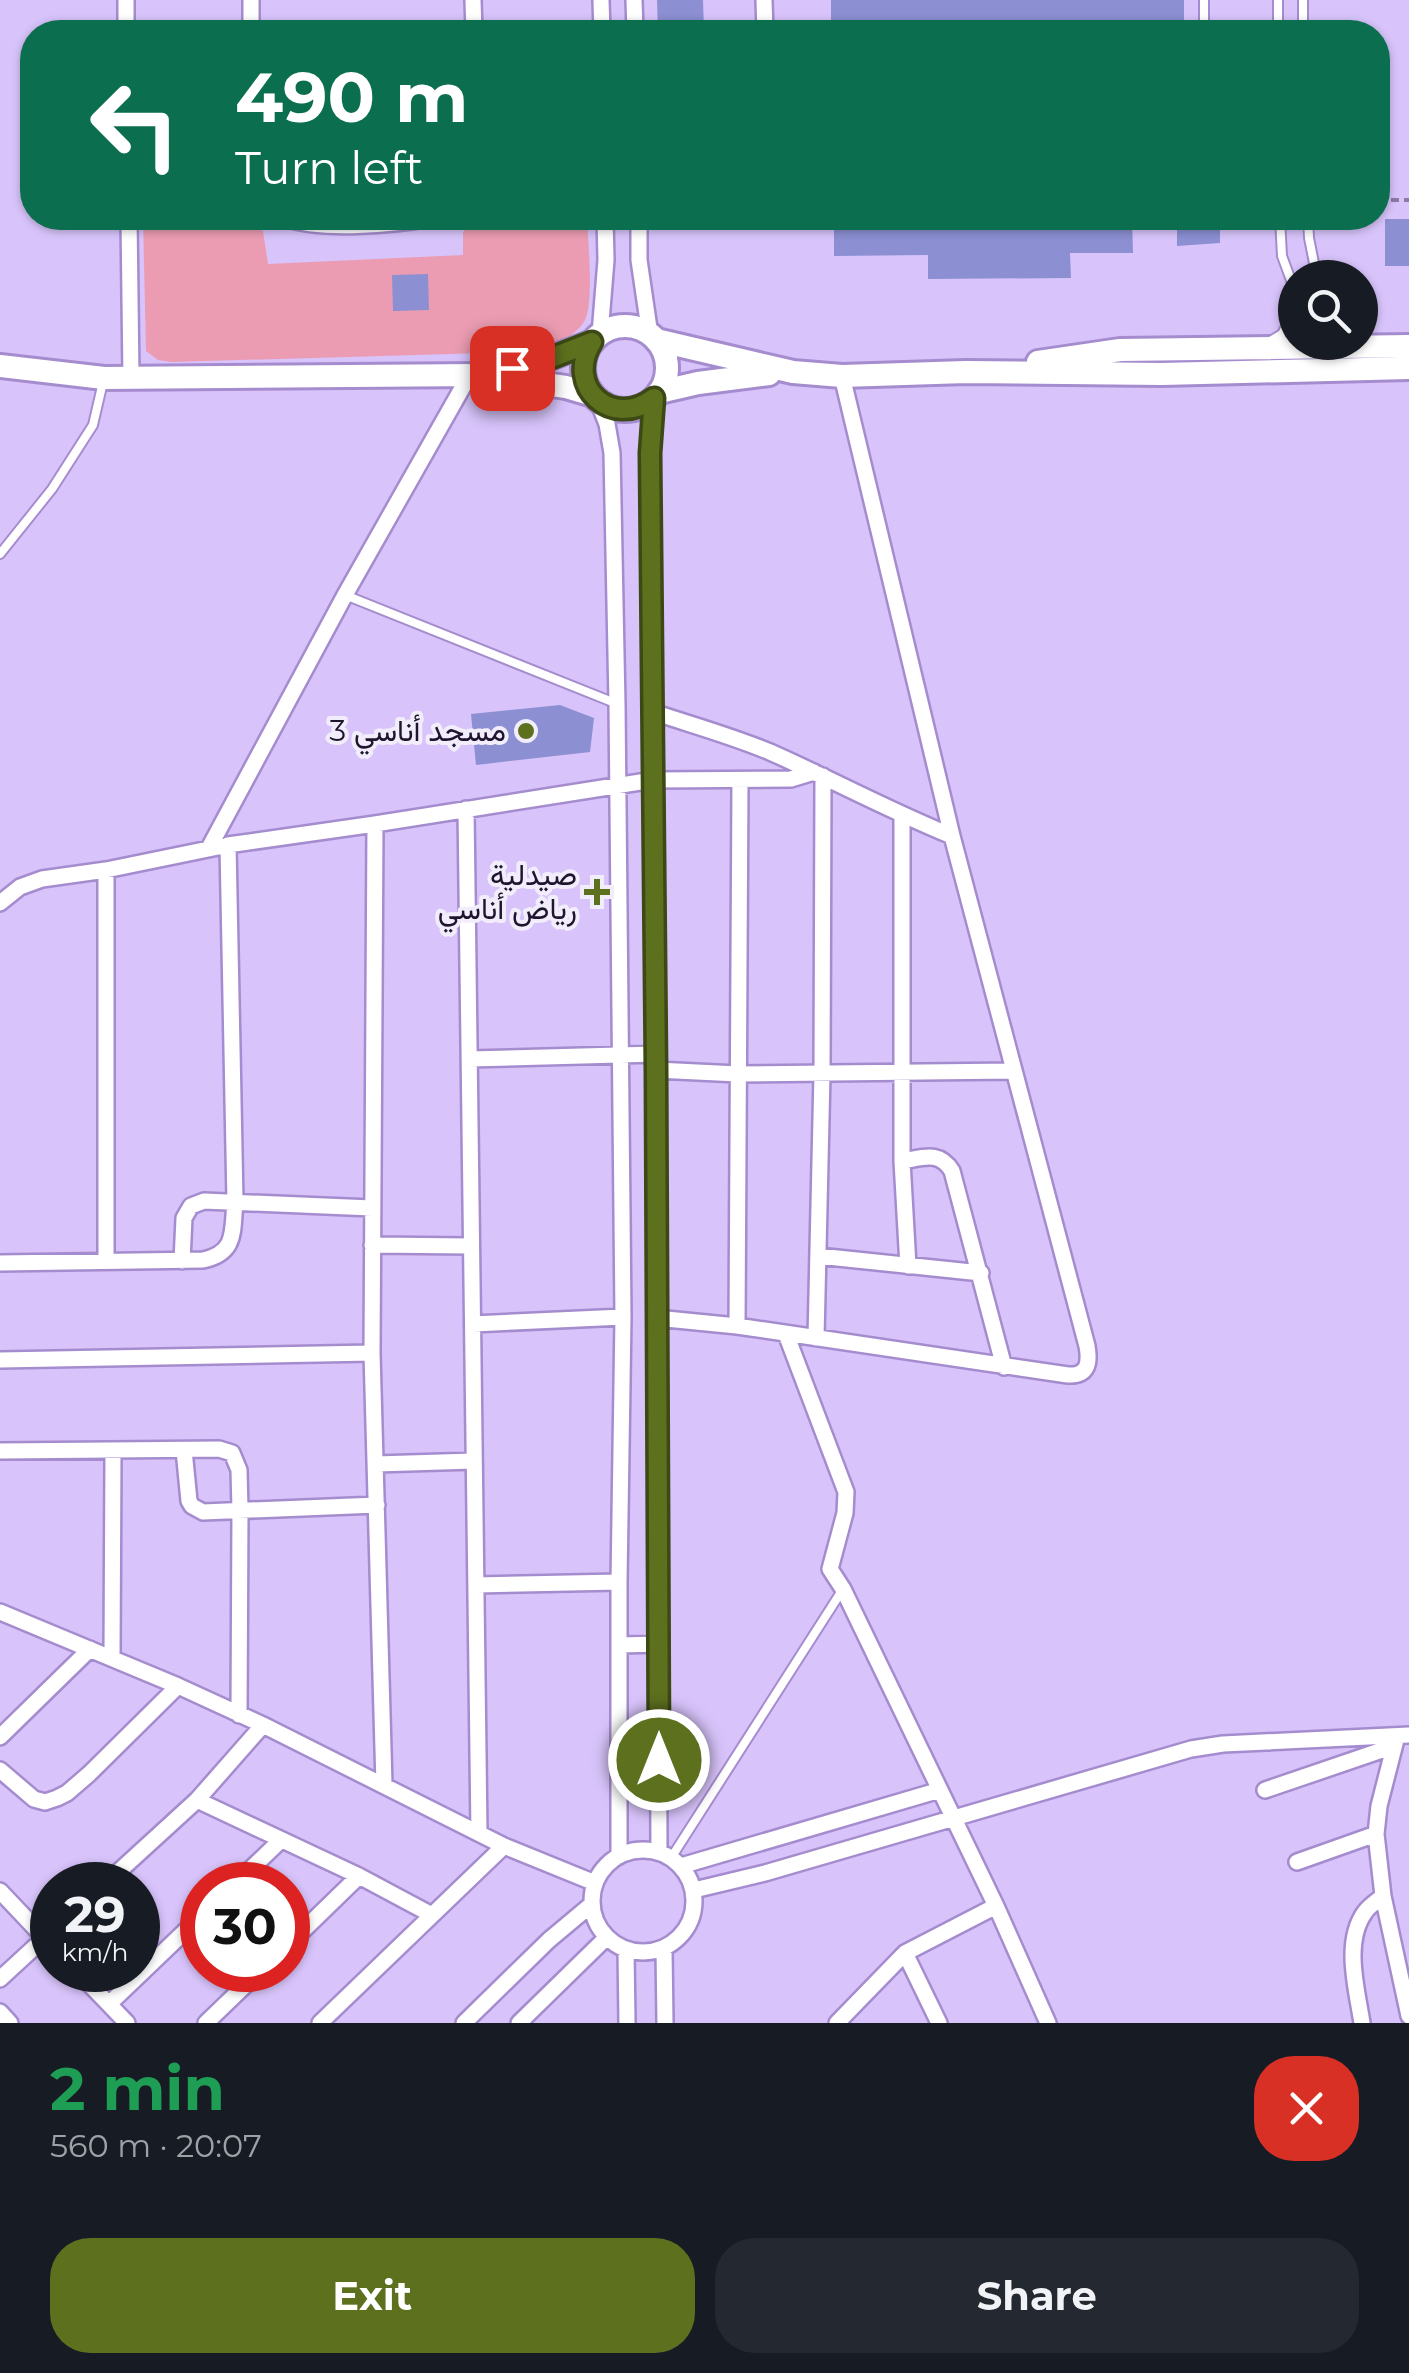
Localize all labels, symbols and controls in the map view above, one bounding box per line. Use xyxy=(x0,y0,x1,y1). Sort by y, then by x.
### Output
text: 490 m xyxy=(235,54,468,140)
icon: left xyxy=(70,60,200,190)
text: Turn left xyxy=(235,140,423,195)
map controls xyxy=(1278,260,1378,360)
button: search xyxy=(1278,260,1378,360)
pin xyxy=(470,326,555,411)
icon: arrive xyxy=(485,341,540,396)
place label: مسجد أناسي 3 xyxy=(329,712,506,755)
marker: مسجد أناسي 3 xyxy=(515,720,537,742)
place label: صيدلية رياض أناسي xyxy=(438,856,577,933)
marker: صيدلية رياض أناسي xyxy=(586,881,608,903)
position arrow xyxy=(607,1708,711,1812)
speed limit sign: 30 xyxy=(180,1862,310,1992)
text: 29 xyxy=(64,1884,126,1945)
text: km/h xyxy=(62,1937,128,1967)
text: 2 min xyxy=(50,2052,225,2125)
button: close xyxy=(1254,2056,1359,2161)
text: 560 m · 20:07 xyxy=(50,2126,262,2165)
button: Exit xyxy=(50,2238,695,2353)
button: Share xyxy=(715,2238,1359,2353)

